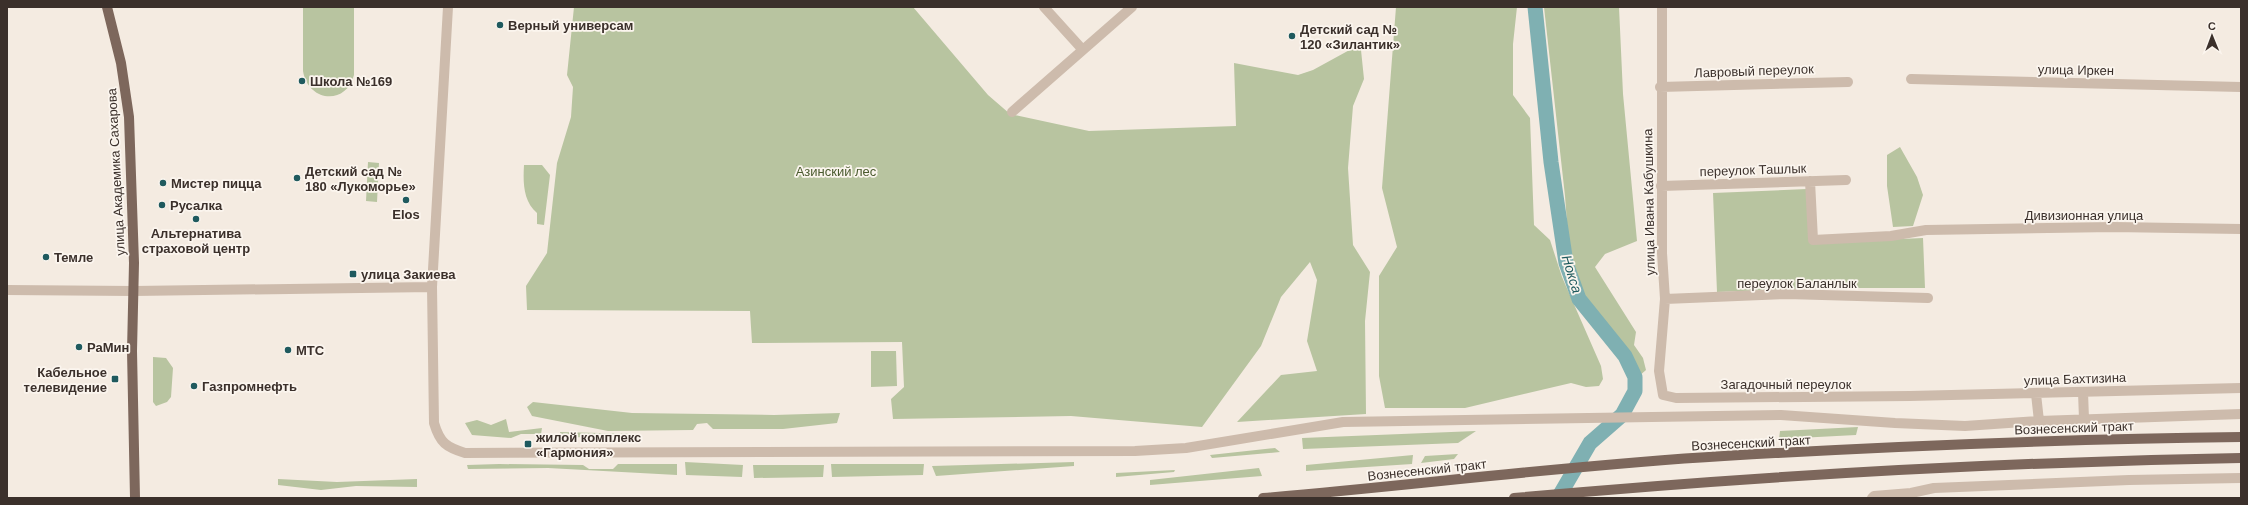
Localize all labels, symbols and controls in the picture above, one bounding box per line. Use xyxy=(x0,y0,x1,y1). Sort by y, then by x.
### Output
north arrow xyxy=(2192,16,2232,56)
place label: Верный универсам xyxy=(508,18,633,33)
marker: Верный универсам xyxy=(495,20,505,30)
text: С xyxy=(2208,20,2216,32)
place label: Детский сад № 120 «Зилантик» xyxy=(1300,22,1400,52)
marker: Детский сад № 120 «Зилантик» xyxy=(1287,31,1297,41)
street label: Лавровый переулок xyxy=(1694,61,1814,81)
street label: улица Иркен xyxy=(2038,62,2114,78)
place label: Школа №169 xyxy=(310,74,392,89)
marker: Школа №169 xyxy=(297,76,307,86)
street label: улица Академика Сахарова xyxy=(104,87,128,256)
street label: улица Ивана Кабушкина xyxy=(1640,128,1658,276)
street label: переулок Ташлык xyxy=(1699,161,1807,179)
place label: Детский сад № 180 «Лукоморье» xyxy=(305,164,416,194)
park label: Азинский лес xyxy=(796,164,877,179)
marker: Детский сад № 180 «Лукоморье» xyxy=(292,173,302,183)
place label: Мистер пицца xyxy=(171,176,262,191)
marker: Мистер пицца xyxy=(158,178,168,188)
marker: Elos xyxy=(401,195,411,205)
place label: Русалка xyxy=(170,198,223,213)
marker: Русалка xyxy=(157,200,167,210)
place label: Elos xyxy=(392,207,420,222)
street label: Дивизионная улица xyxy=(2025,208,2144,223)
marker: Альтернатива страховой центр xyxy=(191,214,201,224)
place label: Альтернатива страховой центр xyxy=(142,226,250,256)
place label: Темле xyxy=(54,250,93,265)
marker: Темле xyxy=(41,252,51,262)
water label: Нокса xyxy=(1559,253,1585,295)
place label: улица Закиева xyxy=(361,267,456,282)
marker: улица Закиева xyxy=(348,269,358,279)
street label: переулок Баланлык xyxy=(1737,276,1857,291)
place label: РаМин xyxy=(87,340,129,355)
marker: РаМин xyxy=(74,342,84,352)
place label: МТС xyxy=(296,343,325,358)
marker: МТС xyxy=(283,345,293,355)
place label: Кабельное телевидение xyxy=(24,365,107,395)
street label: улица Бахтизина xyxy=(2024,370,2127,388)
marker: Кабельное телевидение xyxy=(110,374,120,384)
street label: Загадочный переулок xyxy=(1721,377,1852,392)
place label: Газпромнефть xyxy=(202,379,297,394)
marker: Газпромнефть xyxy=(189,381,199,391)
street label: Вознесенский тракт xyxy=(2014,418,2134,438)
place label: жилой комплекс «Гармония» xyxy=(535,430,641,460)
street label: Вознесенский тракт xyxy=(1691,432,1811,454)
marker: жилой комплекс «Гармония» xyxy=(523,439,533,449)
street label: Вознесенский тракт xyxy=(1367,456,1487,484)

